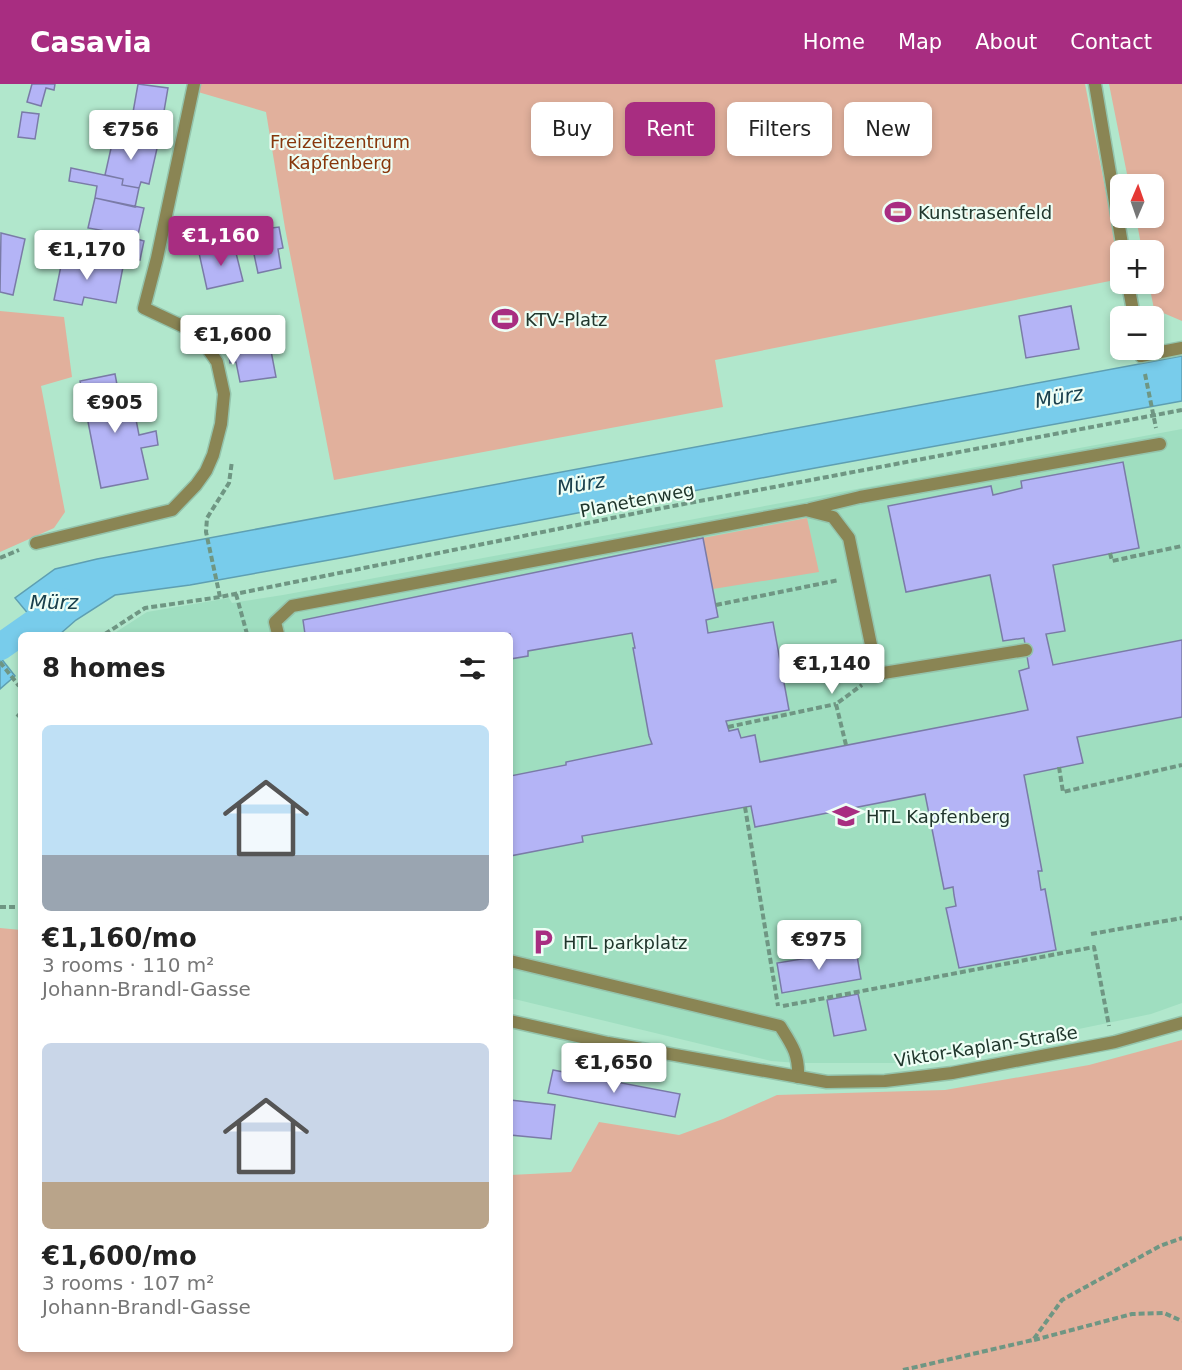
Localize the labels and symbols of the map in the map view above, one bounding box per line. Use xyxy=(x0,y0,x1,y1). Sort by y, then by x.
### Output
pin: €756 xyxy=(95,110,167,161)
park label: Freizeitzentrum Kapfenberg xyxy=(270,131,410,173)
north arrow xyxy=(1110,174,1164,228)
sports icon: Kunstrasenfeld xyxy=(883,197,913,227)
place label: Kunstrasenfeld xyxy=(918,202,1052,223)
pin: €1,160 xyxy=(172,216,270,267)
pin: €1,170 xyxy=(38,230,136,281)
sports icon: KTV-Platz xyxy=(490,304,520,334)
place label: KTV-Platz xyxy=(525,309,608,330)
pin: €1,600 xyxy=(184,315,282,366)
water label: Mürz xyxy=(1033,381,1086,413)
pin: €905 xyxy=(79,383,151,434)
water label: Mürz xyxy=(555,468,608,500)
street label: Planetenweg xyxy=(578,479,696,521)
water label: Mürz xyxy=(30,590,79,614)
pin: €1,140 xyxy=(783,644,881,695)
school or university icon: HTL Kapfenberg xyxy=(831,801,861,831)
place label: HTL Kapfenberg xyxy=(866,806,1010,827)
pin: €975 xyxy=(783,920,855,971)
parking icon: HTL parkplatz xyxy=(528,927,558,957)
place label: HTL parkplatz xyxy=(563,932,688,953)
street label: Viktor-Kaplan-Straße xyxy=(893,1021,1079,1071)
pin: €1,650 xyxy=(565,1043,663,1094)

